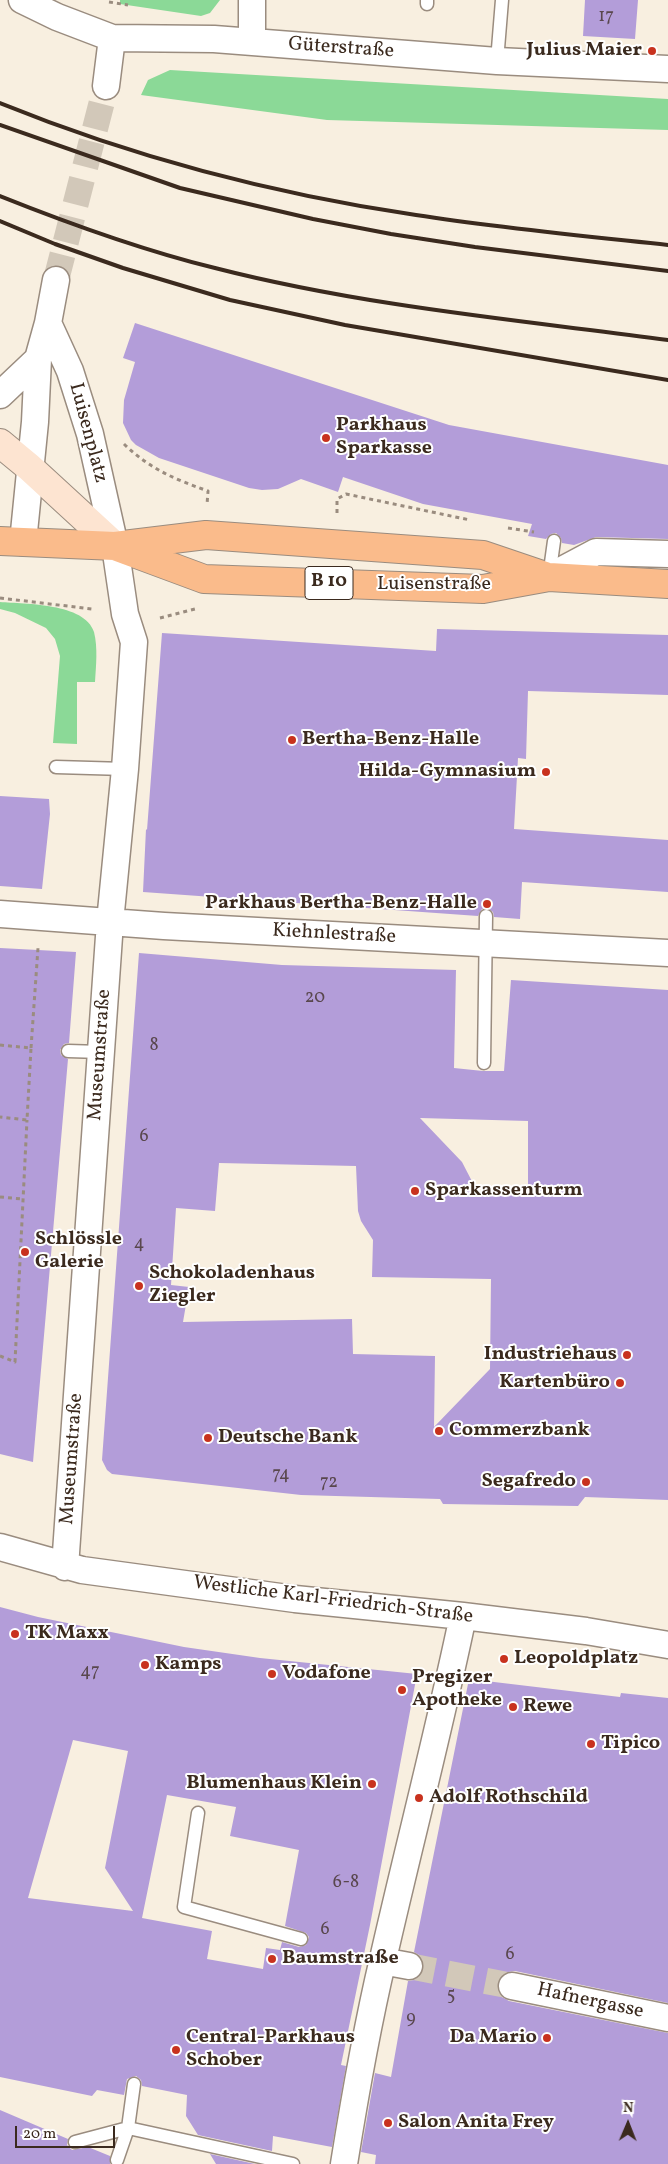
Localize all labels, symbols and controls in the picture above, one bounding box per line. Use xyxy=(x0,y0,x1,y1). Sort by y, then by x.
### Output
house number: 17 xyxy=(598,7,614,29)
street label: Güterstraße xyxy=(287,33,395,65)
place label: Julius Maier xyxy=(527,39,642,63)
marker: Julius Maier xyxy=(646,45,658,57)
street label: Luisenplatz xyxy=(62,380,112,486)
place label: Parkhaus Sparkasse xyxy=(336,414,432,461)
marker: Parkhaus Sparkasse xyxy=(320,432,332,444)
road number: B 10 xyxy=(305,566,353,600)
street label: Luisenstraße xyxy=(377,573,491,597)
place label: Bertha-Benz-Halle xyxy=(302,728,479,752)
marker: Bertha-Benz-Halle xyxy=(286,734,298,746)
place label: Hilda-Gymnasium xyxy=(359,760,536,784)
marker: Hilda-Gymnasium xyxy=(540,766,552,778)
place label: Parkhaus Bertha-Benz-Halle xyxy=(205,892,477,916)
marker: Parkhaus Bertha-Benz-Halle xyxy=(481,898,493,910)
street label: Kiehnlestraße xyxy=(272,920,396,950)
street label: Museumstraße xyxy=(84,988,118,1122)
house number: 20 xyxy=(305,988,325,1010)
house number: 8 xyxy=(149,1036,159,1058)
house number: 6 xyxy=(139,1127,149,1149)
place label: Sparkassenturm xyxy=(425,1179,583,1203)
marker: Sparkassenturm xyxy=(409,1185,421,1197)
place label: Schlössle Galerie xyxy=(35,1228,122,1275)
house number: 4 xyxy=(134,1234,144,1256)
marker: Schlössle Galerie xyxy=(19,1246,31,1258)
place label: Schokoladenhaus Ziegler xyxy=(149,1262,315,1309)
marker: Schokoladenhaus Ziegler xyxy=(133,1280,145,1292)
place label: Industriehaus xyxy=(484,1343,617,1367)
marker: Industriehaus xyxy=(621,1349,633,1361)
place label: Kartenbüro xyxy=(499,1371,610,1395)
marker: Kartenbüro xyxy=(614,1377,626,1389)
street label: Museumstraße xyxy=(56,1392,90,1526)
place label: Commerzbank xyxy=(449,1419,590,1443)
marker: Commerzbank xyxy=(433,1425,445,1437)
place label: Deutsche Bank xyxy=(218,1426,358,1450)
marker: Deutsche Bank xyxy=(202,1432,214,1444)
house number: 74 xyxy=(272,1465,290,1487)
place label: Segafredo xyxy=(482,1470,576,1494)
house number: 72 xyxy=(320,1473,338,1495)
marker: Segafredo xyxy=(580,1476,592,1488)
street label: Westliche Karl-Friedrich-Straße xyxy=(192,1572,474,1630)
place label: TK Maxx xyxy=(25,1622,109,1646)
marker: TK Maxx xyxy=(9,1628,21,1640)
place label: Leopoldplatz xyxy=(514,1647,638,1671)
place label: Kamps xyxy=(155,1653,222,1677)
marker: Leopoldplatz xyxy=(498,1653,510,1665)
marker: Kamps xyxy=(139,1659,151,1671)
house number: 47 xyxy=(80,1662,100,1684)
place label: Vodafone xyxy=(282,1662,371,1686)
place label: Pregizer Apotheke xyxy=(412,1666,502,1713)
marker: Vodafone xyxy=(266,1668,278,1680)
marker: Pregizer Apotheke xyxy=(396,1684,408,1696)
place label: Rewe xyxy=(523,1695,572,1719)
marker: Rewe xyxy=(507,1701,519,1713)
place label: Tipico xyxy=(601,1732,660,1756)
marker: Tipico xyxy=(585,1738,597,1750)
place label: Blumenhaus Klein xyxy=(186,1772,362,1796)
marker: Blumenhaus Klein xyxy=(366,1778,378,1790)
place label: Adolf Rothschild xyxy=(429,1786,588,1810)
marker: Adolf Rothschild xyxy=(413,1792,425,1804)
house number: 6-8 xyxy=(333,1873,359,1895)
house number: 6 xyxy=(320,1920,330,1942)
house number: 6 xyxy=(505,1945,515,1967)
place label: Baumstraße xyxy=(282,1947,399,1971)
marker: Baumstraße xyxy=(266,1953,278,1965)
street label: Hafnergasse xyxy=(534,1979,646,2025)
house number: 5 xyxy=(447,1986,455,2008)
house number: 9 xyxy=(406,2009,416,2031)
place label: Central-Parkhaus Schober xyxy=(186,2026,355,2073)
place label: Da Mario xyxy=(449,2026,537,2050)
marker: Da Mario xyxy=(541,2032,553,2044)
marker: Central-Parkhaus Schober xyxy=(170,2044,182,2056)
north arrow xyxy=(603,2099,653,2149)
text: N xyxy=(623,2099,634,2118)
place label: Salon Anita Frey xyxy=(398,2111,554,2135)
scale bar xyxy=(18,2116,118,2148)
marker: Salon Anita Frey xyxy=(382,2117,394,2129)
text: 20 m xyxy=(23,2124,56,2145)

